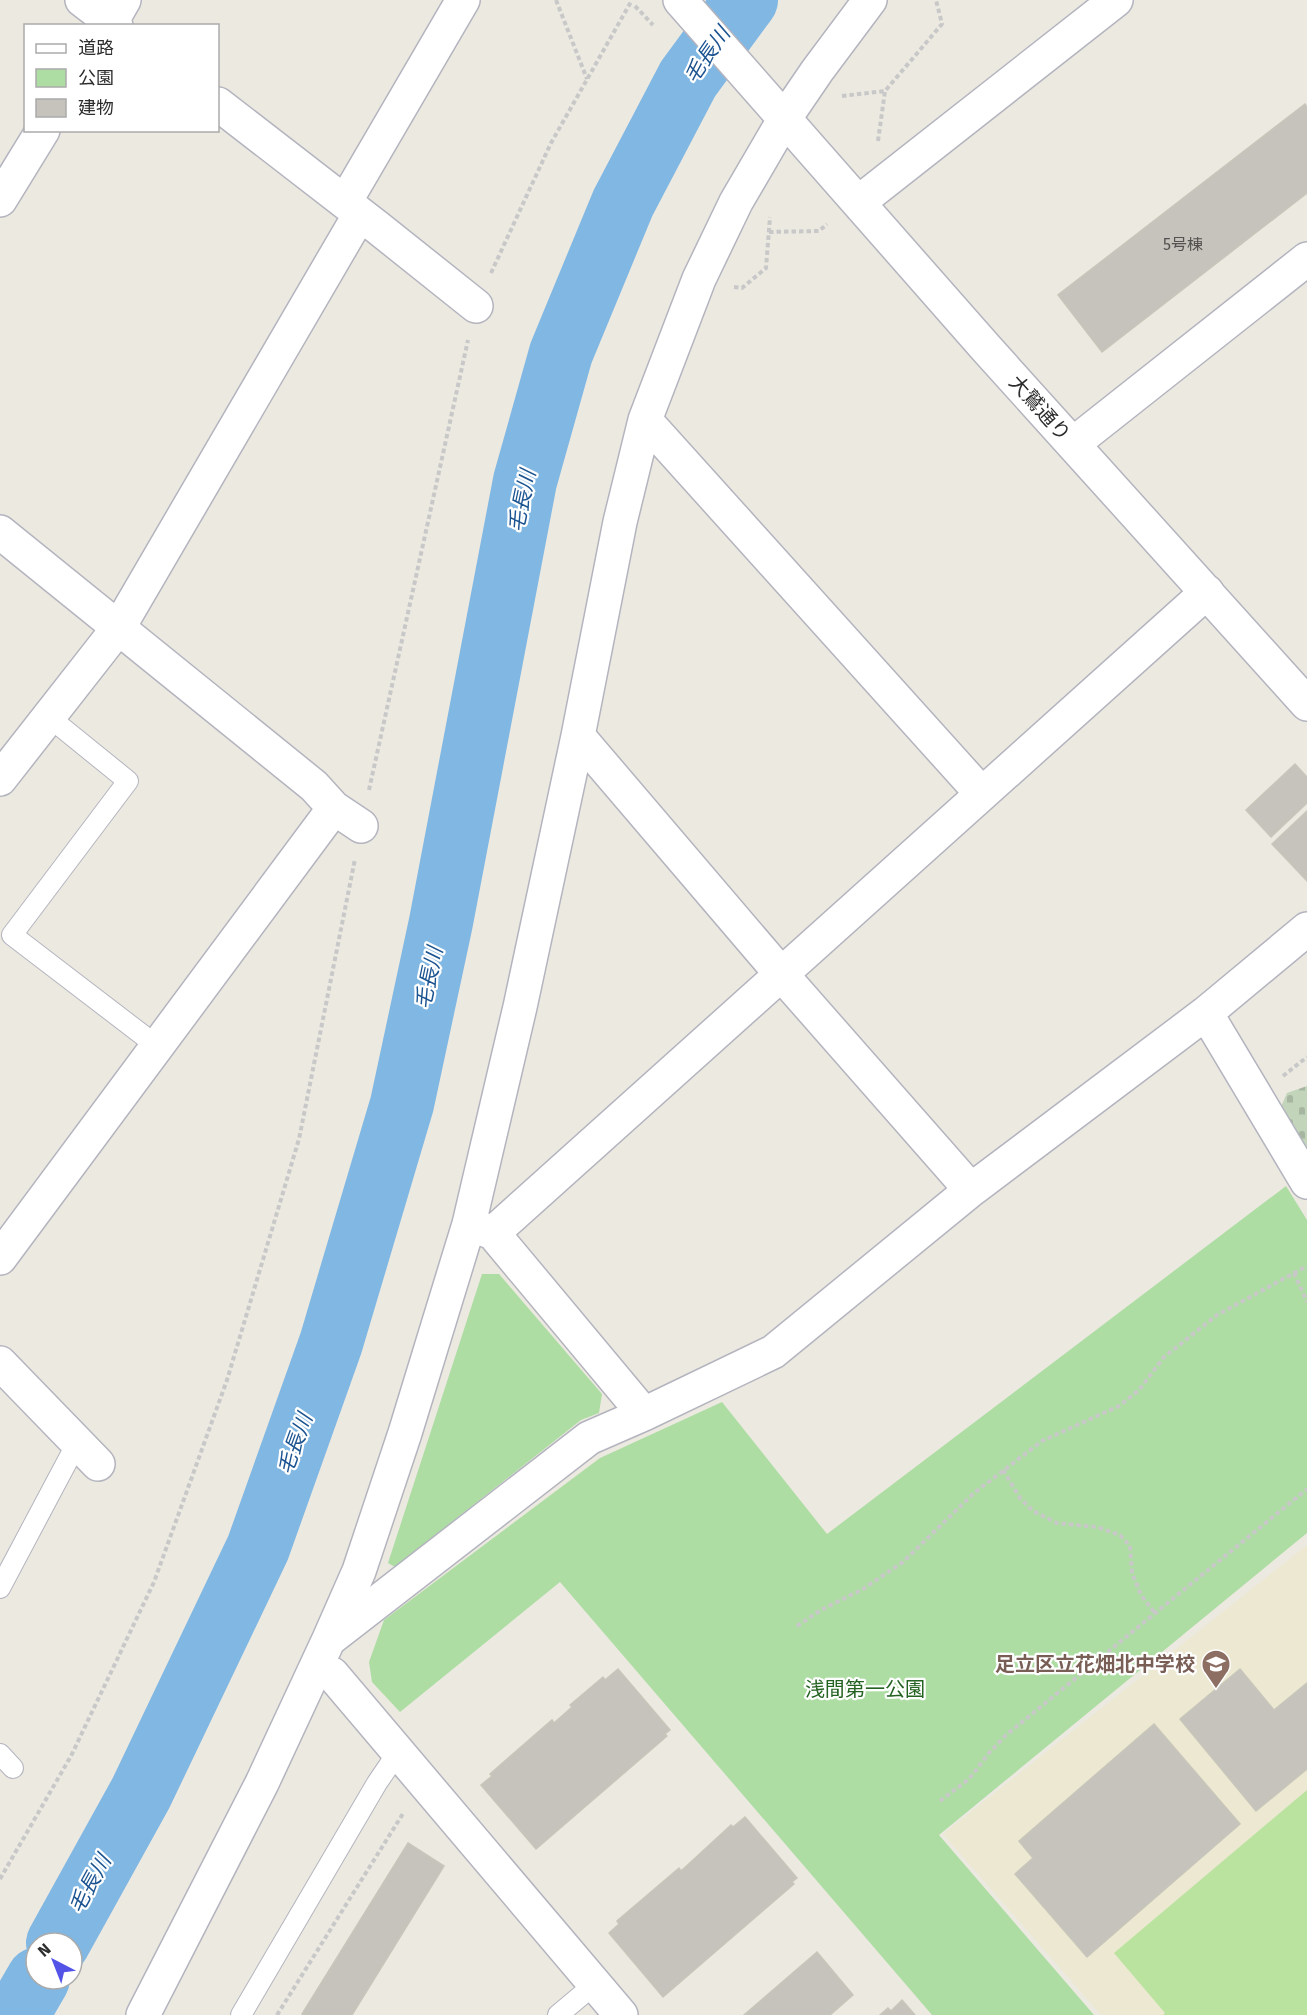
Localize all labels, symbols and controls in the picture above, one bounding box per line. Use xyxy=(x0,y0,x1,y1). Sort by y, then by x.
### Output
water label: 毛長川 xyxy=(678,20,737,88)
legend xyxy=(24,24,219,132)
text: 道路 xyxy=(78,37,114,59)
text: 公園 xyxy=(78,67,114,89)
text: 建物 xyxy=(78,97,114,119)
house number: 5号棟 xyxy=(1163,235,1203,254)
street label: 大鷲通り xyxy=(1004,370,1076,446)
water label: 毛長川 xyxy=(503,466,542,535)
water label: 毛長川 xyxy=(410,943,449,1012)
water label: 毛長川 xyxy=(272,1408,319,1478)
school or university icon: 足立区立花畑北中学校 xyxy=(1200,1648,1232,1690)
place label: 足立区立花畑北中学校 xyxy=(995,1652,1195,1676)
park label: 浅間第一公園 xyxy=(805,1677,925,1701)
water label: 毛長川 xyxy=(63,1848,118,1918)
north arrow xyxy=(24,1931,84,1991)
text: N xyxy=(34,1940,55,1961)

